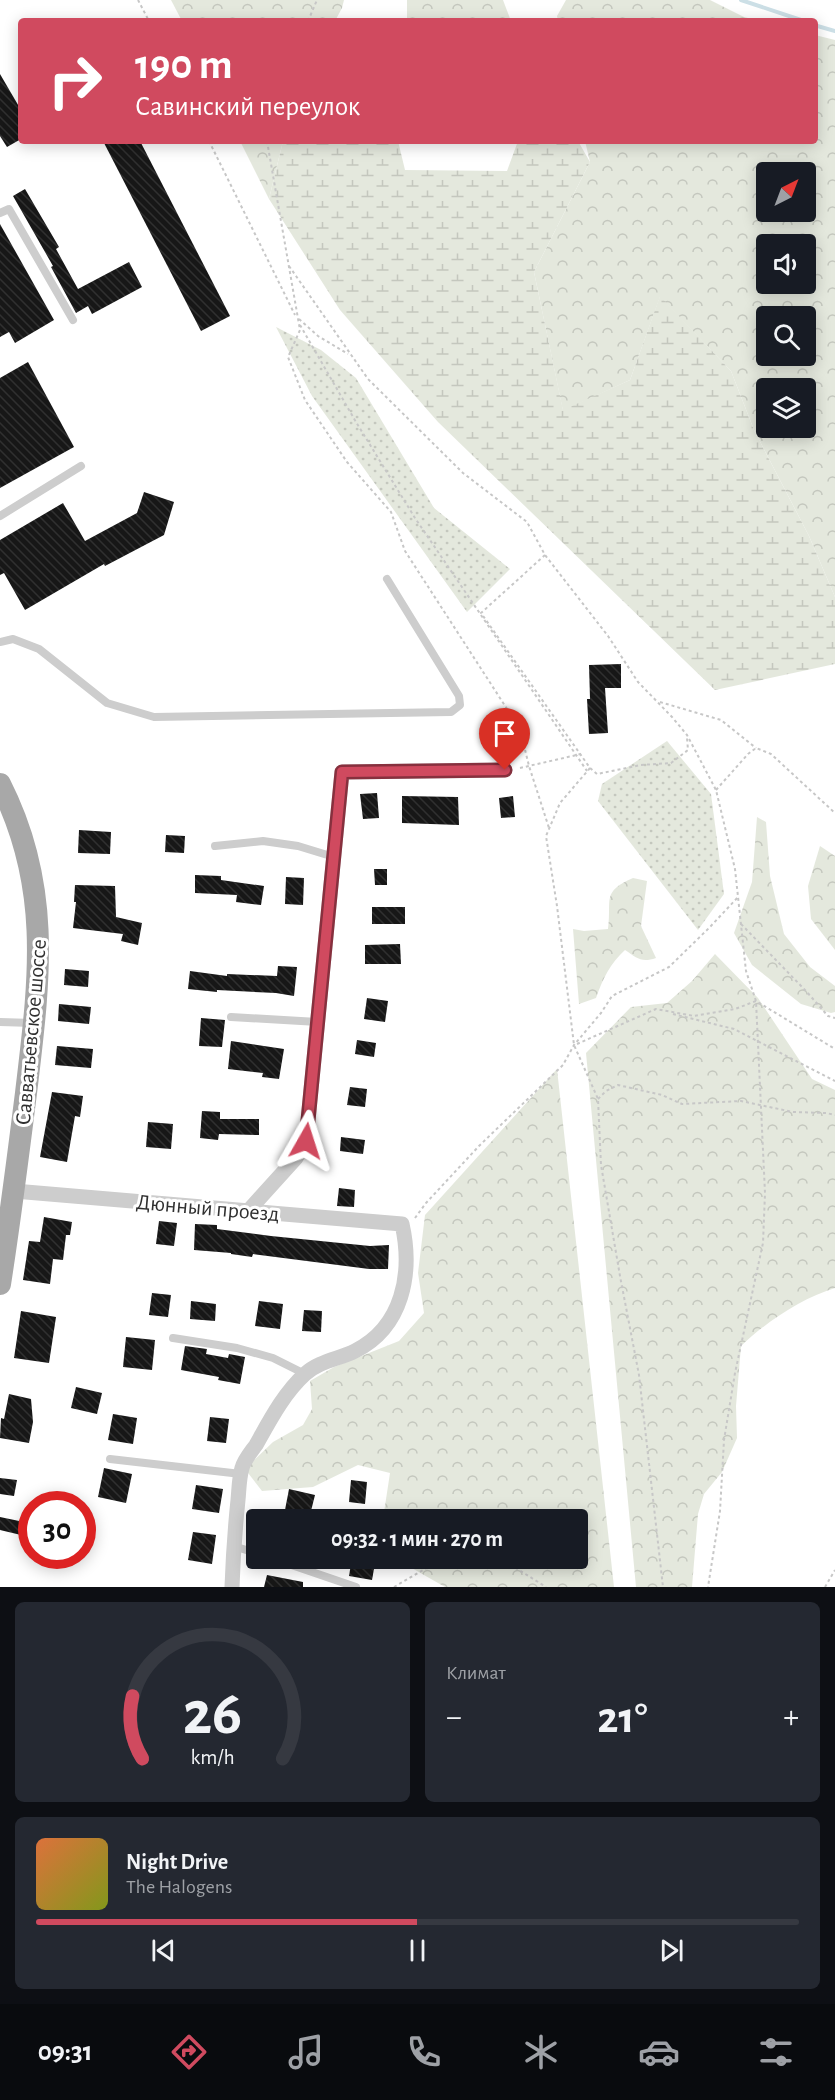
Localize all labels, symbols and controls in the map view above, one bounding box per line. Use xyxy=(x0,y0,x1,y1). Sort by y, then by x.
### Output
icon: right xyxy=(36,42,114,120)
text: 190 m xyxy=(135,44,233,86)
text: Савинский переулок xyxy=(135,93,360,120)
north arrow xyxy=(756,162,816,222)
map controls xyxy=(756,162,816,438)
button: sound xyxy=(756,234,816,294)
button: search xyxy=(756,306,816,366)
button: layers xyxy=(756,378,816,438)
pin xyxy=(479,708,530,770)
icon: arrive xyxy=(488,717,521,750)
street label: Савватьевское шоссе xyxy=(12,938,50,1126)
position arrow xyxy=(274,1109,338,1173)
street label: Дюнный проезд xyxy=(135,1191,280,1225)
speed limit sign: 30 xyxy=(18,1491,96,1569)
text: 09:32 · 1 мин · 270 m xyxy=(331,1528,503,1550)
text: Климат xyxy=(446,1663,506,1683)
text: 26 xyxy=(183,1683,242,1745)
text: 21° xyxy=(597,1696,648,1741)
text: − xyxy=(446,1701,462,1734)
text: + xyxy=(783,1701,799,1734)
text: km/h xyxy=(190,1747,235,1768)
text: Night Drive xyxy=(126,1851,228,1873)
text: The Halogens xyxy=(126,1877,232,1897)
icon: previous xyxy=(147,1934,180,1967)
icon: pause xyxy=(401,1934,434,1967)
icon: next xyxy=(655,1934,688,1967)
icon: directions xyxy=(168,2031,210,2073)
icon: music xyxy=(285,2031,327,2073)
icon: phone xyxy=(403,2031,445,2073)
icon: climate xyxy=(520,2031,562,2073)
icon: car xyxy=(638,2031,680,2073)
icon: filters xyxy=(755,2031,797,2073)
text: 09:31 xyxy=(38,2038,92,2065)

